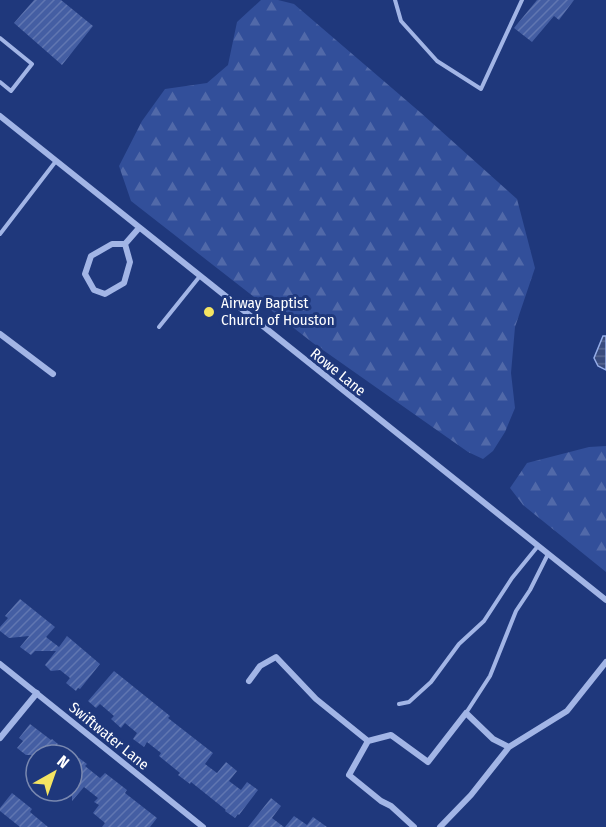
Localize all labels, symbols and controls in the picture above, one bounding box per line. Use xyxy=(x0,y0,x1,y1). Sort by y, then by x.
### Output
place label: Airway Baptist Church of Houston xyxy=(221,294,335,329)
marker: Airway Baptist Church of Houston xyxy=(202,305,216,319)
street label: Rowe Lane xyxy=(307,344,369,400)
street label: Swiftwater Lane xyxy=(65,698,153,774)
north arrow xyxy=(24,743,84,803)
text: N xyxy=(54,752,73,772)

